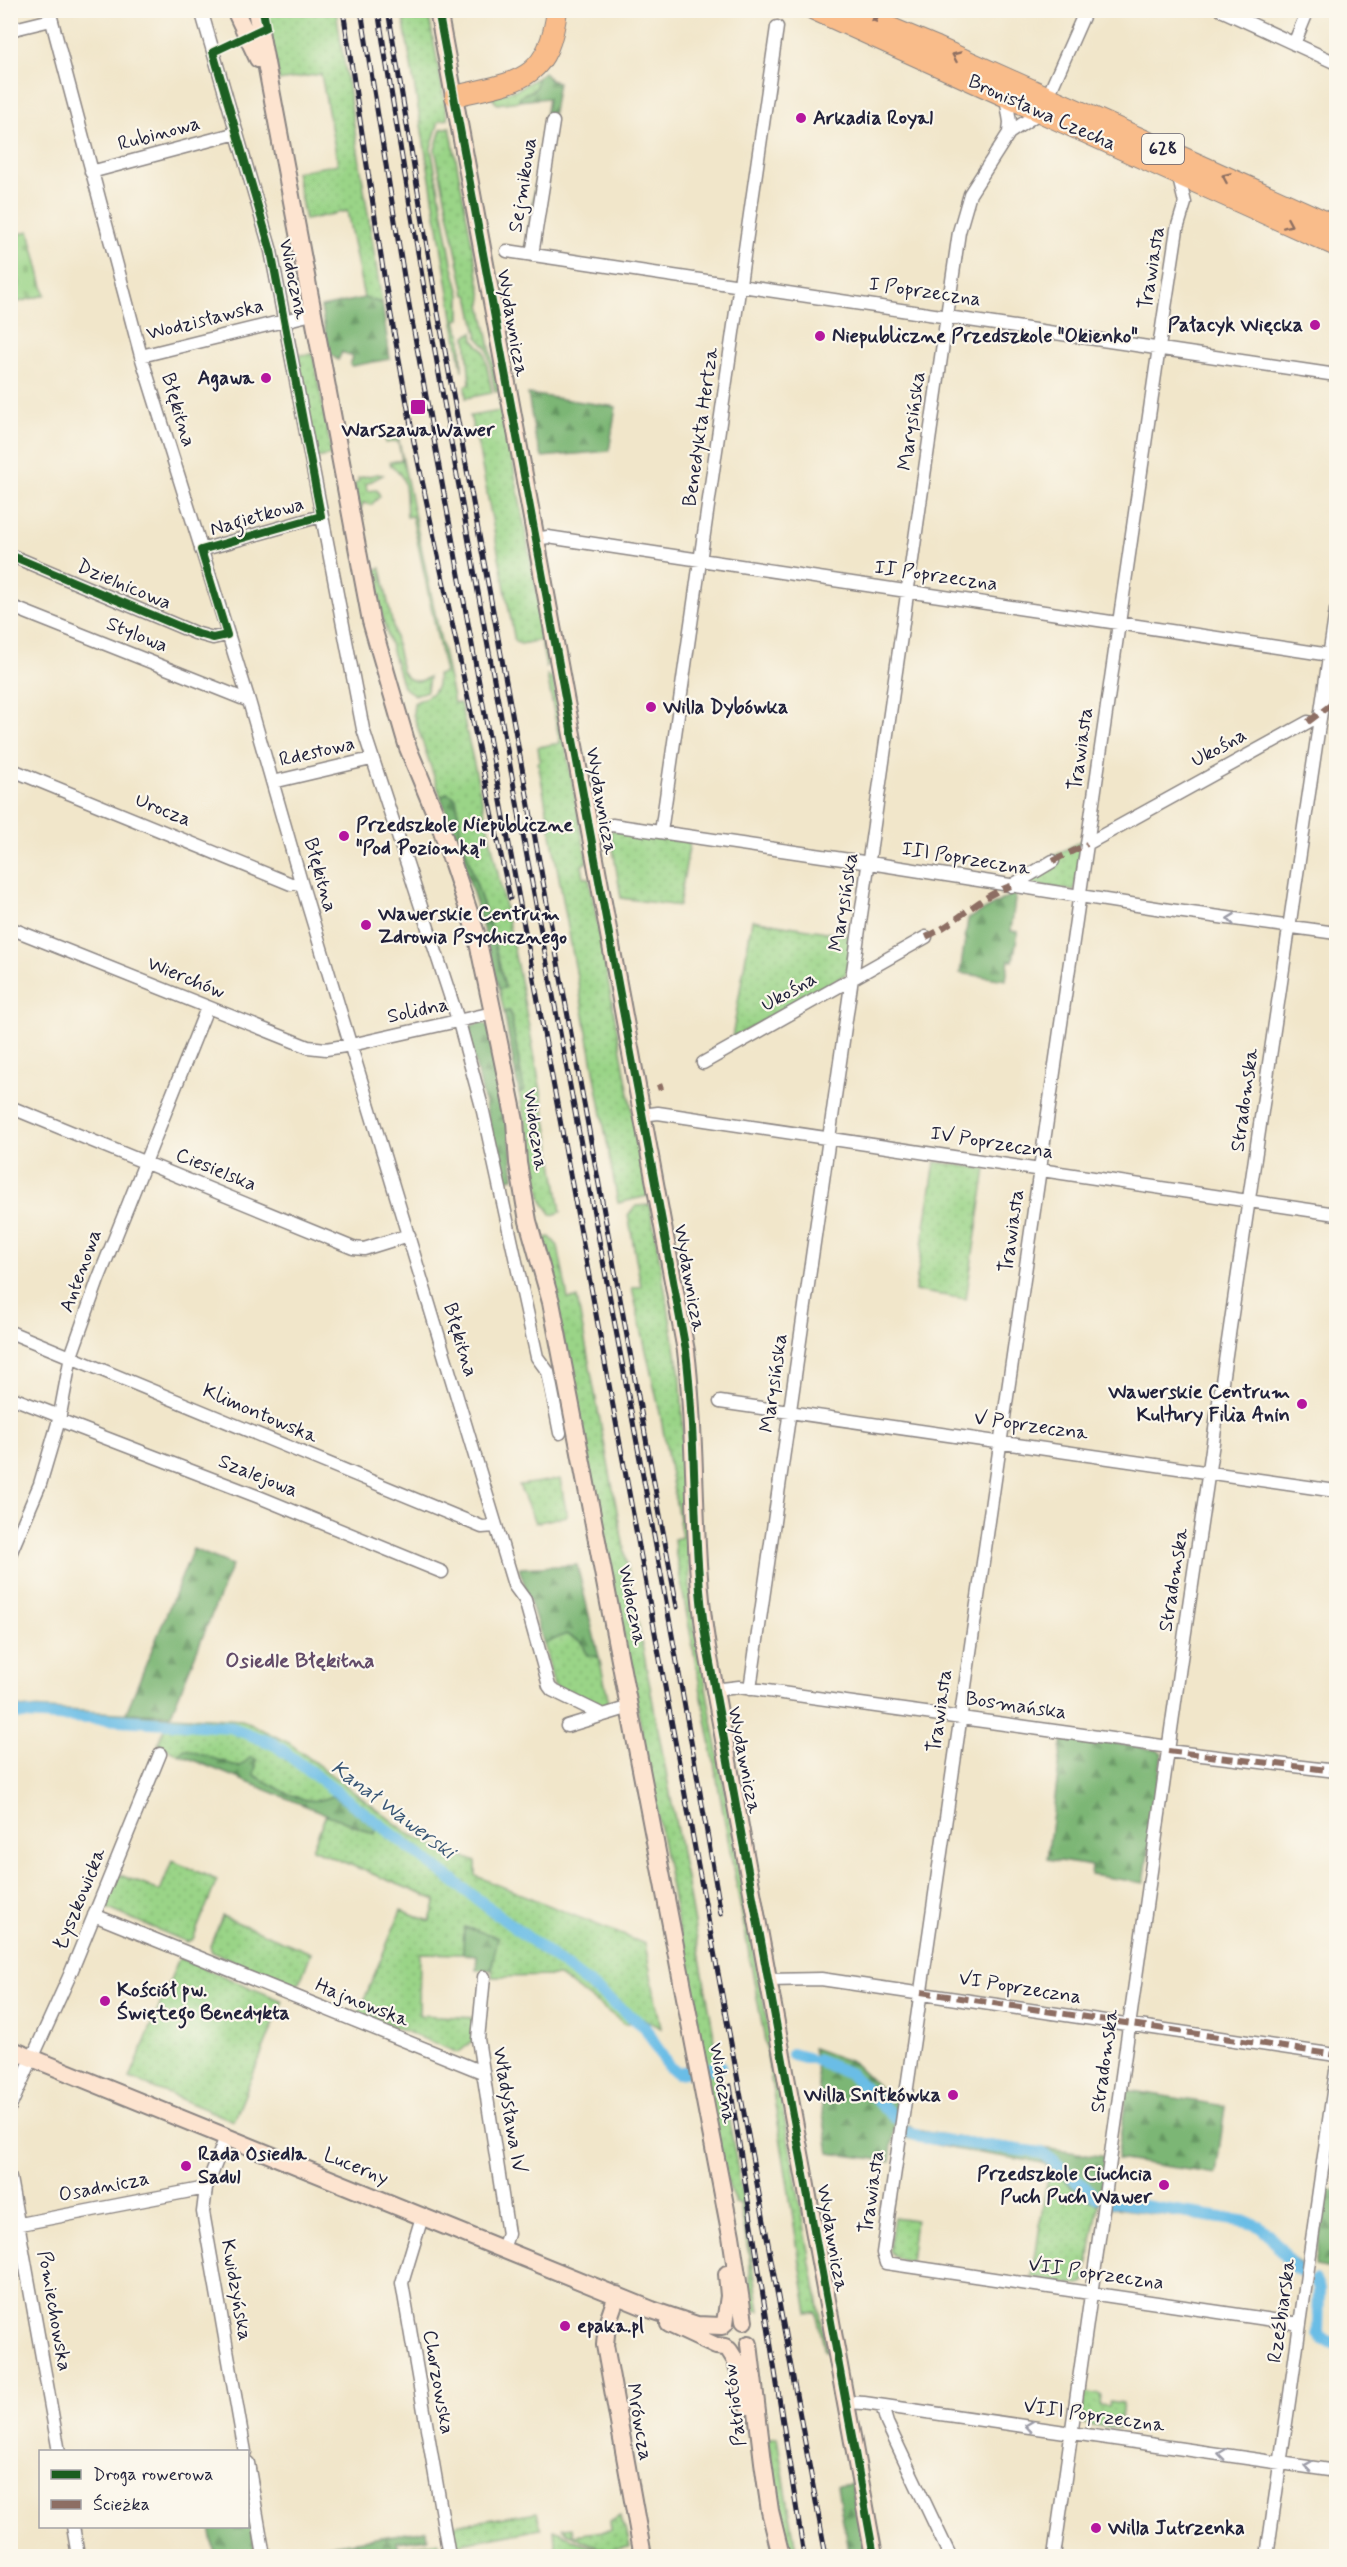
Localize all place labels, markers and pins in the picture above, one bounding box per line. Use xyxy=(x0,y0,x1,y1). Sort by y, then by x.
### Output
place label: Arkadia Royal xyxy=(813,105,933,132)
marker: Arkadia Royal xyxy=(794,111,808,125)
place label: Pałacyk Więcka xyxy=(1168,312,1303,339)
marker: Pałacyk Więcka xyxy=(1308,318,1322,332)
place label: Niepubliczne Przedszkole "Okienko" xyxy=(832,323,1138,350)
marker: Niepubliczne Przedszkole "Okienko" xyxy=(813,329,827,343)
place label: Agawa xyxy=(197,365,255,392)
marker: Agawa xyxy=(259,371,273,385)
marker: Warszawa Wawer xyxy=(409,398,427,416)
place label: Warszawa Wawer xyxy=(341,417,495,444)
place label: Willa Dybówka xyxy=(662,694,788,721)
marker: Willa Dybówka xyxy=(644,700,658,714)
place label: Przedszkole Niepubliczne "Pod Poziomką" xyxy=(356,812,573,862)
marker: Przedszkole Niepubliczne "Pod Poziomką" xyxy=(337,829,351,843)
place label: Wawerskie Centrum Zdrowia Psychicznego xyxy=(377,901,567,951)
marker: Wawerskie Centrum Zdrowia Psychicznego xyxy=(359,918,373,932)
place label: Wawerskie Centrum Kultury Filia Anin xyxy=(1107,1379,1290,1429)
marker: Wawerskie Centrum Kultury Filia Anin xyxy=(1295,1397,1309,1411)
place label: Kościół pw. Świętego Benedykta xyxy=(117,1977,290,2029)
marker: Kościół pw. Świętego Benedykta xyxy=(98,1994,112,2008)
place label: Willa Snitkówka xyxy=(803,2082,941,2109)
marker: Willa Snitkówka xyxy=(946,2088,960,2102)
place label: Rada Osiedla Sadul xyxy=(198,2141,307,2191)
marker: Rada Osiedla Sadul xyxy=(179,2159,193,2173)
place label: Przedszkole Ciuchcia Puch Puch Wawer xyxy=(977,2161,1153,2211)
marker: Przedszkole Ciuchcia Puch Puch Wawer xyxy=(1157,2178,1171,2192)
place label: epaka.pl xyxy=(577,2313,644,2340)
marker: epaka.pl xyxy=(558,2319,572,2333)
place label: Willa Jutrzenka xyxy=(1107,2515,1245,2542)
marker: Willa Jutrzenka xyxy=(1089,2521,1103,2535)

